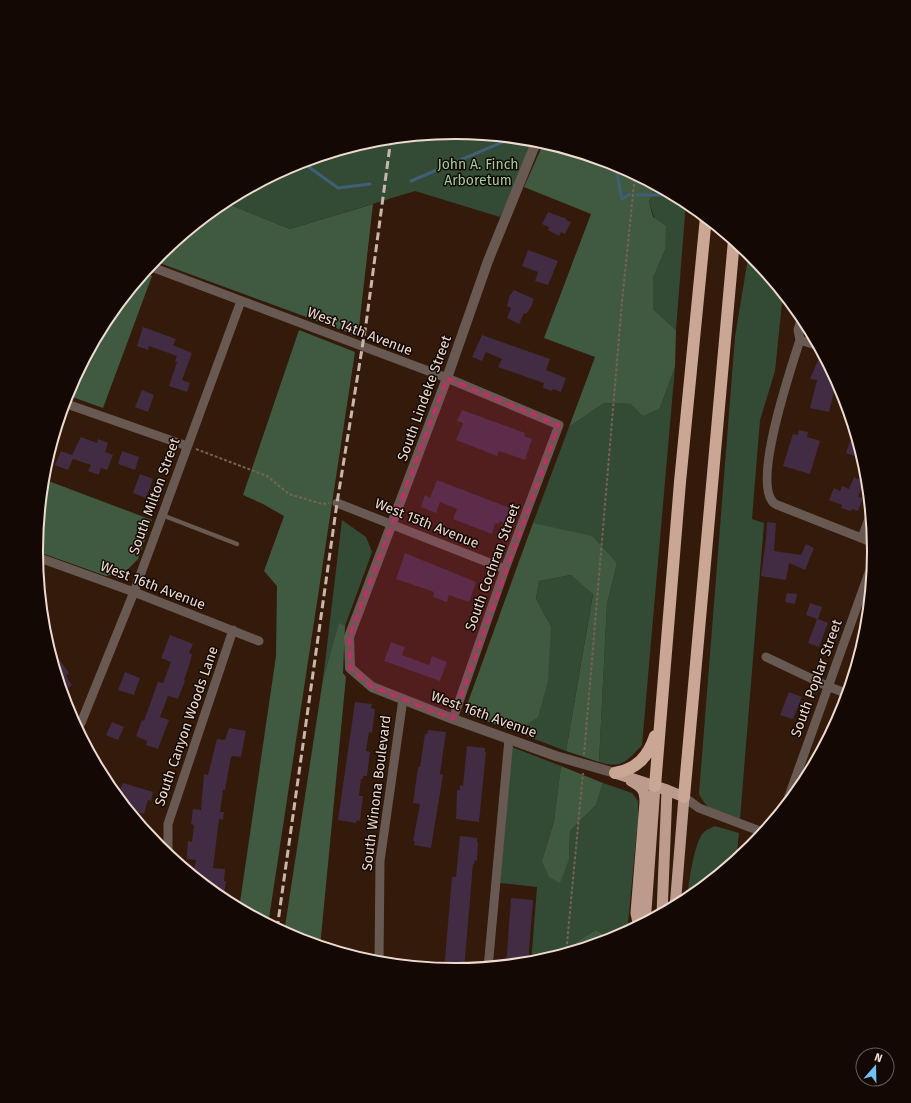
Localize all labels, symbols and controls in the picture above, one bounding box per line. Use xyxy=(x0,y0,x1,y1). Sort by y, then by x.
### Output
park label: John A. Finch Arboretum xyxy=(437,156,519,189)
street label: West 14th Avenue xyxy=(305,304,415,359)
street label: South Lindeke Street xyxy=(394,332,455,463)
street label: South Milton Street xyxy=(125,435,184,557)
street label: West 15th Avenue xyxy=(372,495,481,552)
street label: South Cochran Street xyxy=(462,500,524,633)
street label: West 16th Avenue xyxy=(98,558,208,613)
street label: South Poplar Street xyxy=(787,616,846,739)
street label: South Canyon Woods Lane xyxy=(151,644,222,808)
street label: West 16th Avenue xyxy=(429,687,539,741)
street label: South Winona Boulevard xyxy=(359,714,394,872)
north arrow xyxy=(855,1047,895,1087)
text: N xyxy=(873,1051,884,1065)

